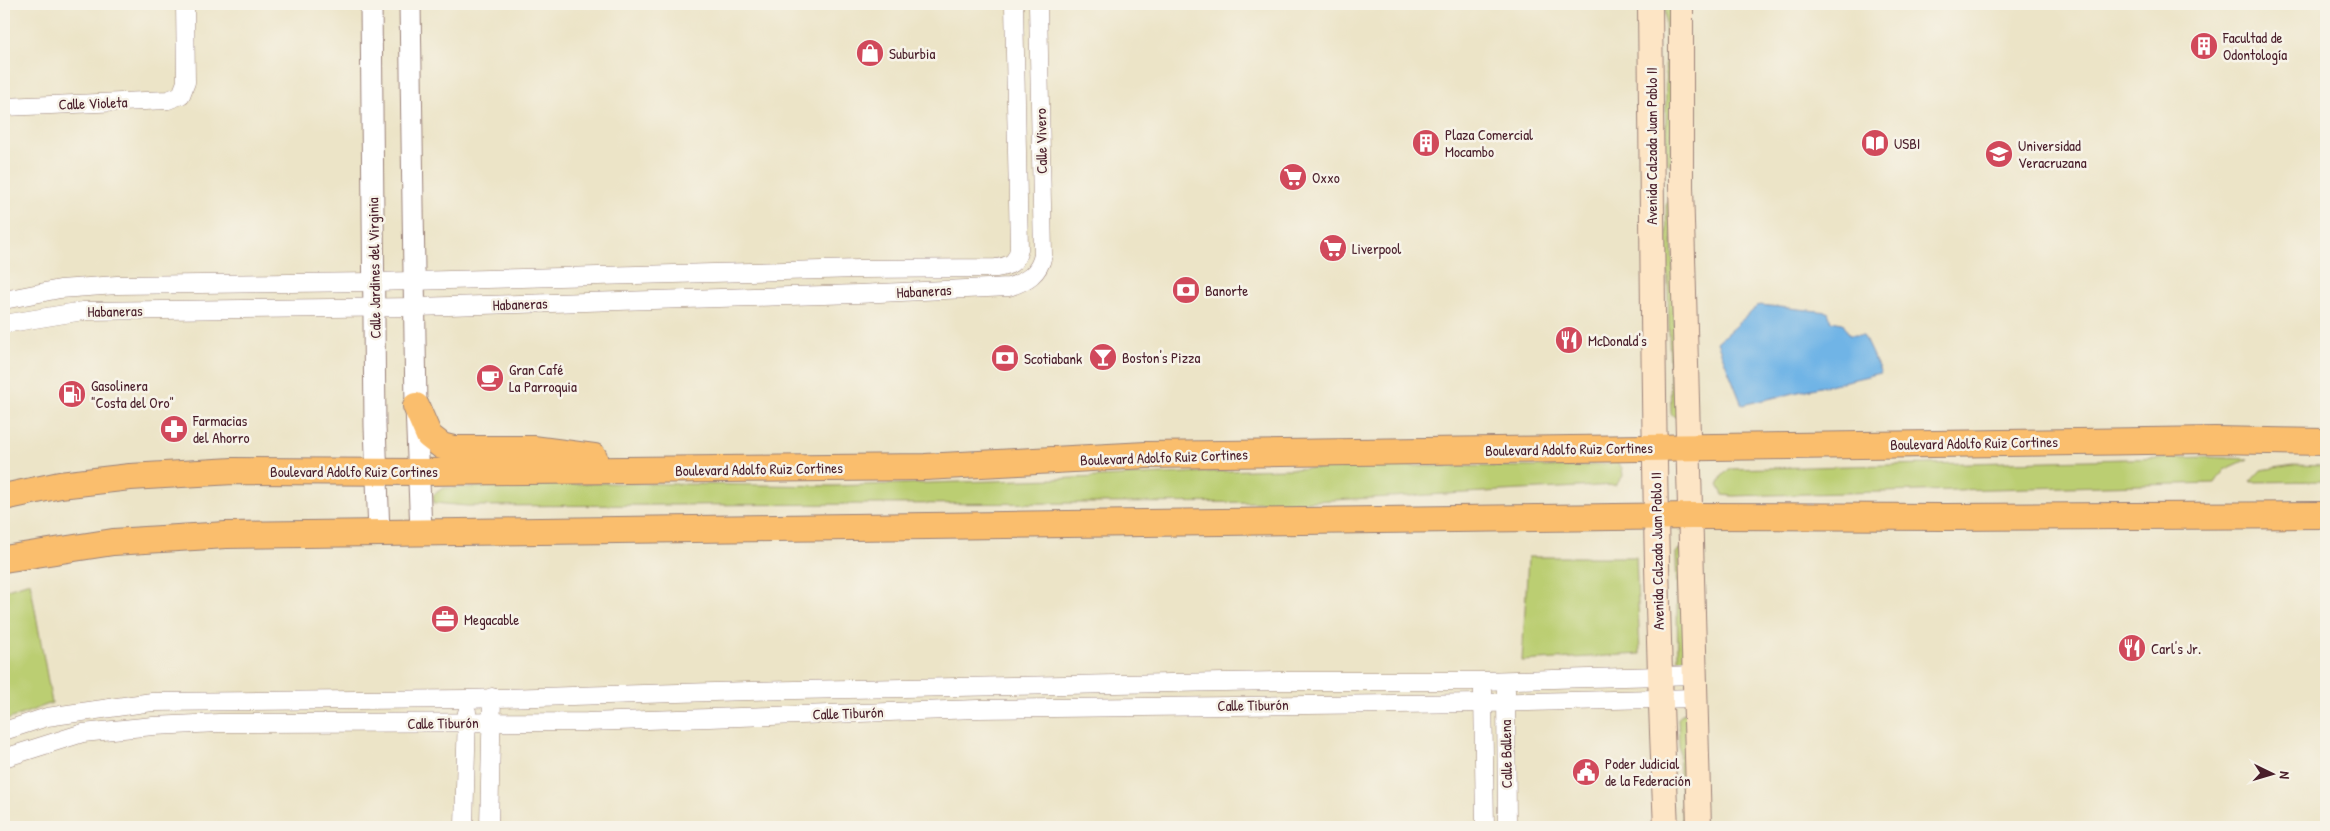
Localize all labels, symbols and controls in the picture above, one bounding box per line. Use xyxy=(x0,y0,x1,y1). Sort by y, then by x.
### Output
place label: Facultad de Odontología xyxy=(2222,27,2287,65)
building icon: Facultad de Odontología xyxy=(2189,31,2219,61)
shop icon: Suburbia xyxy=(855,38,885,68)
place label: Suburbia xyxy=(889,43,935,64)
street label: Avenida Calzada Juan Pablo II xyxy=(1641,67,1662,225)
street label: Calle Violeta xyxy=(58,91,128,115)
street label: Calle Vivero xyxy=(1030,108,1052,174)
place label: Plaza Comercial Mocambo xyxy=(1445,124,1533,162)
building icon: Plaza Comercial Mocambo xyxy=(1411,128,1441,158)
library icon: USBI xyxy=(1860,128,1890,158)
place label: USBI xyxy=(1894,133,1920,154)
place label: Universidad Veracruzana xyxy=(2018,135,2087,173)
school or university icon: Universidad Veracruzana xyxy=(1984,139,2014,169)
supermarket icon: Oxxo xyxy=(1278,162,1308,192)
place label: Oxxo xyxy=(1312,167,1340,188)
street label: Calle Jardines del Virginia xyxy=(362,197,386,339)
supermarket icon: Liverpool xyxy=(1318,233,1348,263)
place label: Liverpool xyxy=(1352,238,1401,259)
bank icon: Banorte xyxy=(1171,275,1201,305)
street label: Habaneras xyxy=(896,279,952,303)
place label: Banorte xyxy=(1205,280,1248,301)
street label: Habaneras xyxy=(492,293,548,315)
street label: Habaneras xyxy=(87,300,143,322)
restaurant icon: McDonald's xyxy=(1554,325,1584,355)
place label: McDonald's xyxy=(1588,330,1647,351)
bar icon: Boston's Pizza xyxy=(1088,342,1118,372)
bank icon: Scotiabank xyxy=(990,343,1020,373)
place label: Boston's Pizza xyxy=(1122,347,1201,368)
place label: Scotiabank xyxy=(1024,348,1082,369)
place label: Gran Café La Parroquia xyxy=(509,359,577,397)
cafe icon: Gran Café La Parroquia xyxy=(475,363,505,393)
place label: Gasolinera "Costa del Oro" xyxy=(91,375,174,413)
fuel station icon: Gasolinera "Costa del Oro" xyxy=(57,379,87,409)
place label: Farmacias del Ahorro xyxy=(192,410,250,448)
pharmacy icon: Farmacias del Ahorro xyxy=(159,414,189,444)
street label: Boulevard Adolfo Ruiz Cortines xyxy=(1890,431,2058,455)
street label: Boulevard Adolfo Ruiz Cortines xyxy=(1485,437,1653,461)
street label: Boulevard Adolfo Ruiz Cortines xyxy=(1080,444,1248,470)
street label: Boulevard Adolfo Ruiz Cortines xyxy=(675,457,843,481)
street label: Boulevard Adolfo Ruiz Cortines xyxy=(270,461,438,482)
street label: Avenida Calzada Juan Pablo II xyxy=(1645,472,1669,630)
office icon: Megacable xyxy=(430,604,460,634)
place label: Megacable xyxy=(464,609,519,630)
restaurant icon: Carl's Jr. xyxy=(2117,633,2147,663)
place label: Carl's Jr. xyxy=(2151,638,2201,659)
street label: Calle Tiburón xyxy=(1217,694,1289,716)
street label: Calle Tiburón xyxy=(812,701,884,725)
street label: Calle Tiburón xyxy=(407,712,479,734)
street label: Calle Ballena xyxy=(1495,719,1517,788)
north arrow xyxy=(2248,748,2298,798)
place label: Poder Judicial de la Federación xyxy=(1605,753,1691,791)
public building icon: Poder Judicial de la Federación xyxy=(1571,757,1601,787)
text: N xyxy=(2276,771,2295,780)

